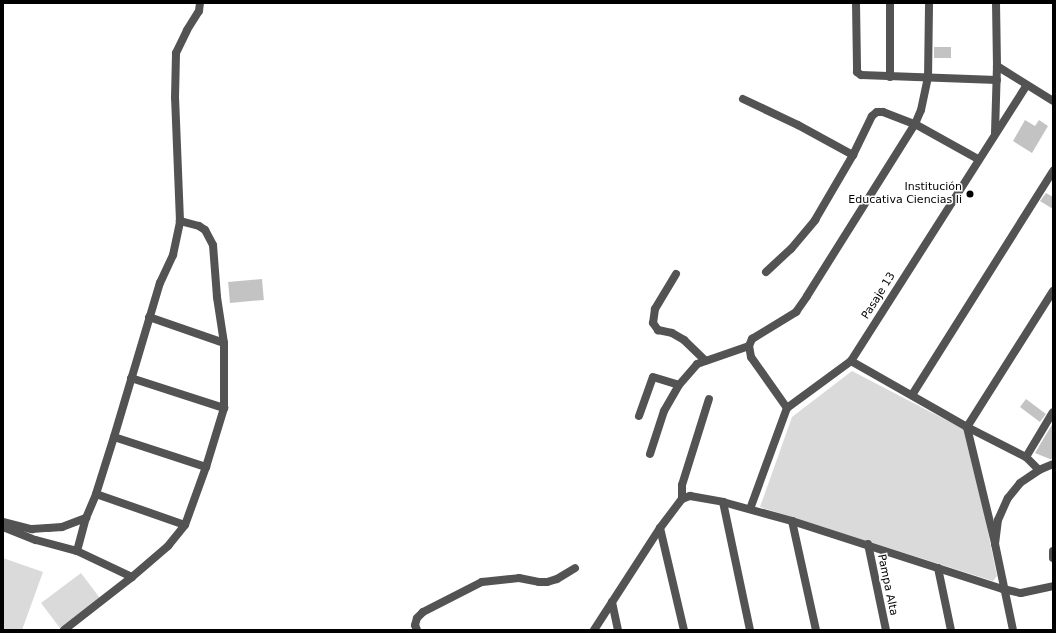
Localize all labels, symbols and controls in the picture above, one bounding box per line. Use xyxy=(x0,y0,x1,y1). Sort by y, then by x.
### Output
place label: Institución Educativa Ciencias Ii xyxy=(848,181,962,207)
marker: Institución Educativa Ciencias Ii xyxy=(965,189,975,199)
street label: Pasaje 13 xyxy=(859,270,899,322)
street label: Pampa Alta xyxy=(874,553,900,617)

